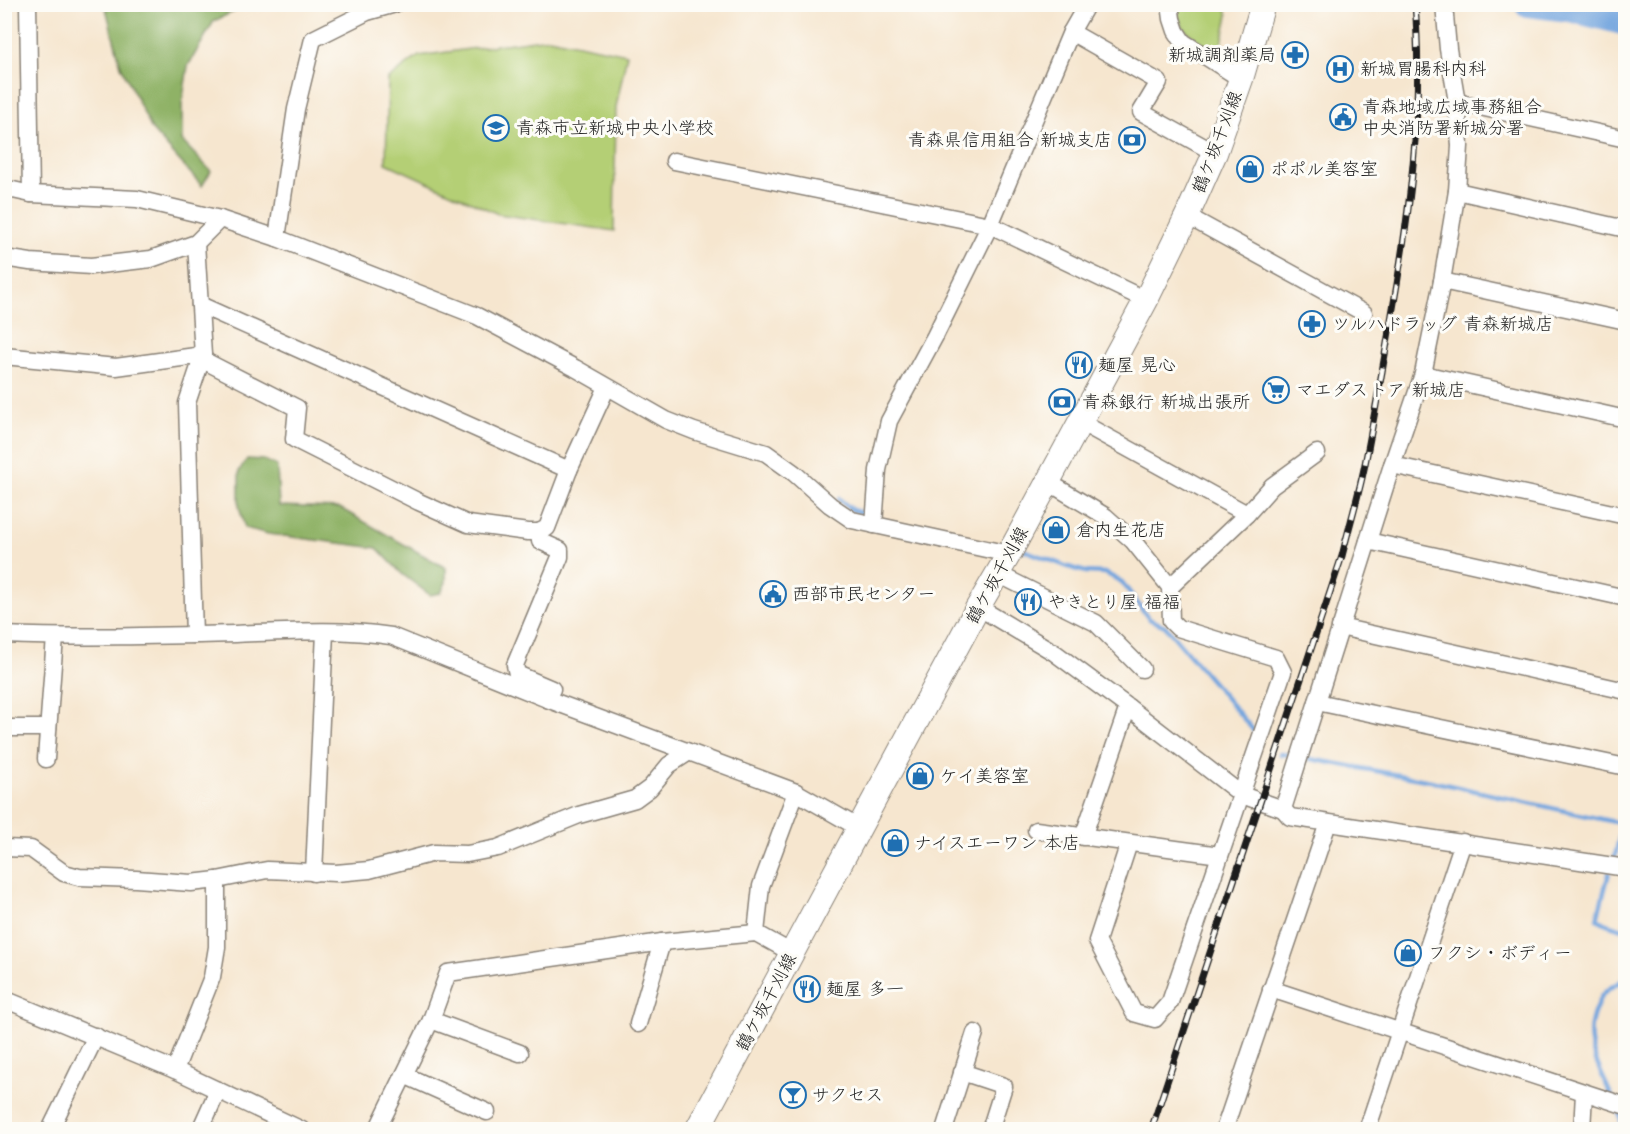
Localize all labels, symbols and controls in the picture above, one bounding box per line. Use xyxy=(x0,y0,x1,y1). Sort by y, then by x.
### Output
pharmacy icon: 新城調剤薬局 xyxy=(1280,40,1310,70)
place label: 新城調剤薬局 xyxy=(1168,43,1276,67)
hospital icon: 新城胃腸科内科 xyxy=(1325,54,1355,84)
place label: 新城胃腸科内科 xyxy=(1360,57,1486,81)
street label: 鶴ケ坂千刈線 xyxy=(1186,87,1248,197)
place label: 青森地域広域事務組合 中央消防署新城分署 xyxy=(1362,95,1542,140)
public building icon: 青森地域広域事務組合 中央消防署新城分署 xyxy=(1328,102,1358,132)
school or university icon: 青森市立新城中央小学校 xyxy=(481,113,511,143)
place label: 青森市立新城中央小学校 xyxy=(516,116,714,140)
bank icon: 青森県信用組合 新城支店 xyxy=(1117,125,1147,155)
place label: 青森県信用組合 新城支店 xyxy=(908,128,1112,152)
shop icon: ポポル美容室 xyxy=(1235,154,1265,184)
place label: ポポル美容室 xyxy=(1270,157,1378,181)
pharmacy icon: ツルハドラッグ 青森新城店 xyxy=(1297,309,1327,339)
place label: ツルハドラッグ 青森新城店 xyxy=(1332,312,1553,336)
restaurant icon: 麺屋 晃心 xyxy=(1064,350,1094,380)
place label: 麺屋 晃心 xyxy=(1098,353,1176,377)
supermarket icon: マエダストア 新城店 xyxy=(1261,375,1291,405)
place label: マエダストア 新城店 xyxy=(1296,378,1466,402)
bank icon: 青森銀行 新城出張所 xyxy=(1047,387,1077,417)
place label: 青森銀行 新城出張所 xyxy=(1082,390,1250,414)
shop icon: 倉内生花店 xyxy=(1041,515,1071,545)
place label: 倉内生花店 xyxy=(1076,518,1166,542)
street label: 鶴ケ坂千刈線 xyxy=(960,522,1034,628)
public building icon: 西部市民センター xyxy=(758,579,788,609)
place label: 西部市民センター xyxy=(792,582,935,606)
restaurant icon: やきとり屋 福福 xyxy=(1013,587,1043,617)
place label: やきとり屋 福福 xyxy=(1048,590,1180,614)
shop icon: ケイ美容室 xyxy=(905,761,935,791)
place label: ケイ美容室 xyxy=(940,764,1029,788)
shop icon: ナイスエーワン 本店 xyxy=(880,828,910,858)
place label: ナイスエーワン 本店 xyxy=(914,831,1080,855)
shop icon: フクシ・ボディー xyxy=(1393,938,1423,968)
place label: フクシ・ボディー xyxy=(1428,941,1572,965)
street label: 鶴ケ坂千刈線 xyxy=(730,949,802,1055)
restaurant icon: 麺屋 多一 xyxy=(792,974,822,1004)
place label: 麺屋 多一 xyxy=(826,977,904,1001)
bar icon: サクセス xyxy=(778,1080,808,1110)
place label: サクセス xyxy=(812,1083,883,1107)

